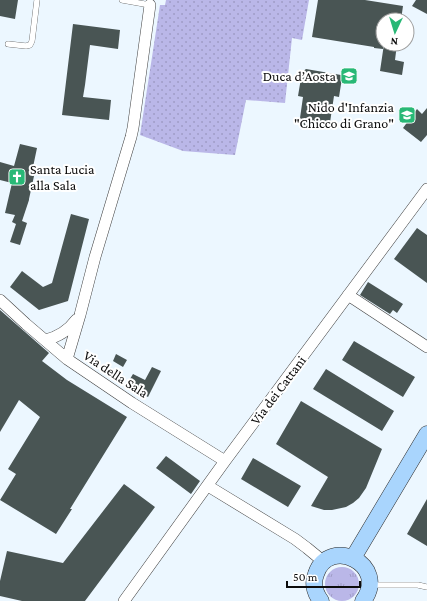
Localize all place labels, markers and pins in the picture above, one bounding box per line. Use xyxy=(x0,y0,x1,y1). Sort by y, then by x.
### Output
school or university icon: Duca d’Aosta xyxy=(339,66,359,86)
place label: Duca d’Aosta xyxy=(263,68,337,84)
place label: Nido d'Infanzia "Chicco di Grano" xyxy=(294,99,395,131)
school or university icon: Nido d'Infanzia "Chicco di Grano" xyxy=(397,105,417,125)
place label: Santa Lucia alla Sala xyxy=(30,161,95,193)
church icon: Santa Lucia alla Sala xyxy=(7,167,27,187)

